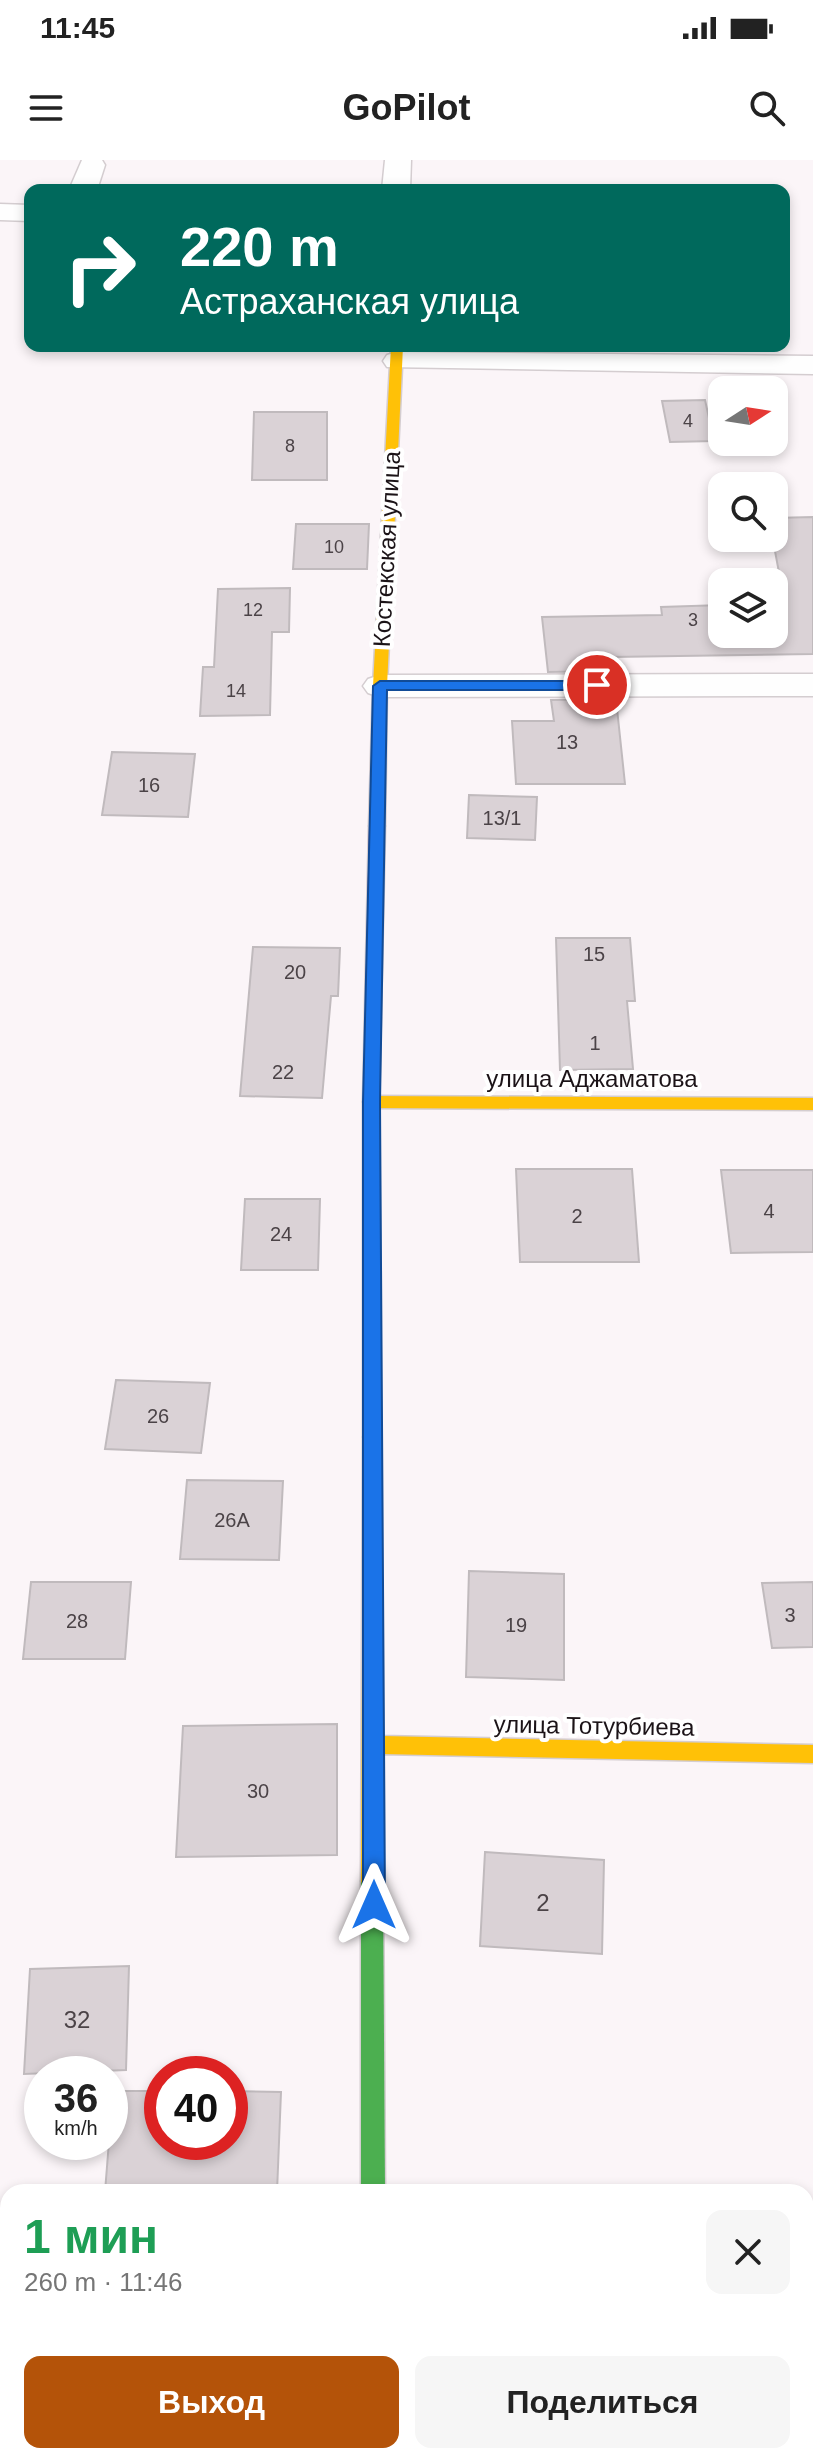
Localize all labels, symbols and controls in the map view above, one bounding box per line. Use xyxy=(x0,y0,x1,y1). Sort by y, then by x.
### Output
text: 11:45 xyxy=(40,11,115,44)
icon: menu xyxy=(24,86,68,130)
icon: search xyxy=(745,86,789,130)
text: GoPilot xyxy=(343,87,471,128)
text: 220 m xyxy=(180,215,339,278)
icon: right xyxy=(48,216,152,320)
text: Астраханская улица xyxy=(180,281,519,322)
north arrow xyxy=(708,376,788,456)
map controls xyxy=(708,376,788,648)
house number: 4 xyxy=(683,411,693,431)
house number: 8 xyxy=(285,436,295,456)
street label: Костекская улица xyxy=(368,450,405,648)
button: search xyxy=(708,472,788,552)
house number: 10 xyxy=(324,537,344,557)
button: layers xyxy=(708,568,788,648)
house number: 12 xyxy=(243,600,263,620)
house number: 3 xyxy=(688,610,698,630)
pin xyxy=(563,651,631,719)
icon: arrive xyxy=(575,663,619,707)
house number: 14 xyxy=(226,681,246,701)
house number: 13 xyxy=(556,731,578,753)
house number: 16 xyxy=(138,774,160,796)
house number: 13/1 xyxy=(483,807,521,829)
house number: 15 xyxy=(583,943,605,965)
house number: 20 xyxy=(284,961,306,983)
house number: 1 xyxy=(589,1032,601,1054)
house number: 22 xyxy=(272,1061,294,1083)
street label: улица Аджаматова xyxy=(486,1065,698,1092)
house number: 4 xyxy=(763,1200,775,1222)
house number: 2 xyxy=(571,1205,583,1227)
house number: 24 xyxy=(270,1223,292,1245)
house number: 26 xyxy=(147,1405,169,1427)
house number: 26А xyxy=(214,1509,250,1531)
house number: 3 xyxy=(784,1604,796,1626)
house number: 28 xyxy=(66,1610,88,1632)
house number: 19 xyxy=(505,1614,527,1636)
street label: улица Тотурбиева xyxy=(493,1710,695,1741)
house number: 30 xyxy=(247,1780,269,1802)
position arrow xyxy=(332,1863,416,1947)
house number: 2 xyxy=(536,1889,550,1916)
house number: 32 xyxy=(64,2006,90,2033)
speed limit sign: 40 xyxy=(144,2056,248,2160)
text: 36 xyxy=(54,2076,98,2120)
text: km/h xyxy=(54,2117,98,2139)
text: 1 мин xyxy=(24,2210,158,2263)
button: close xyxy=(706,2210,790,2294)
text: 260 m · 11:46 xyxy=(24,2267,183,2297)
button: Выход xyxy=(24,2356,399,2448)
button: Поделиться xyxy=(415,2356,790,2448)

